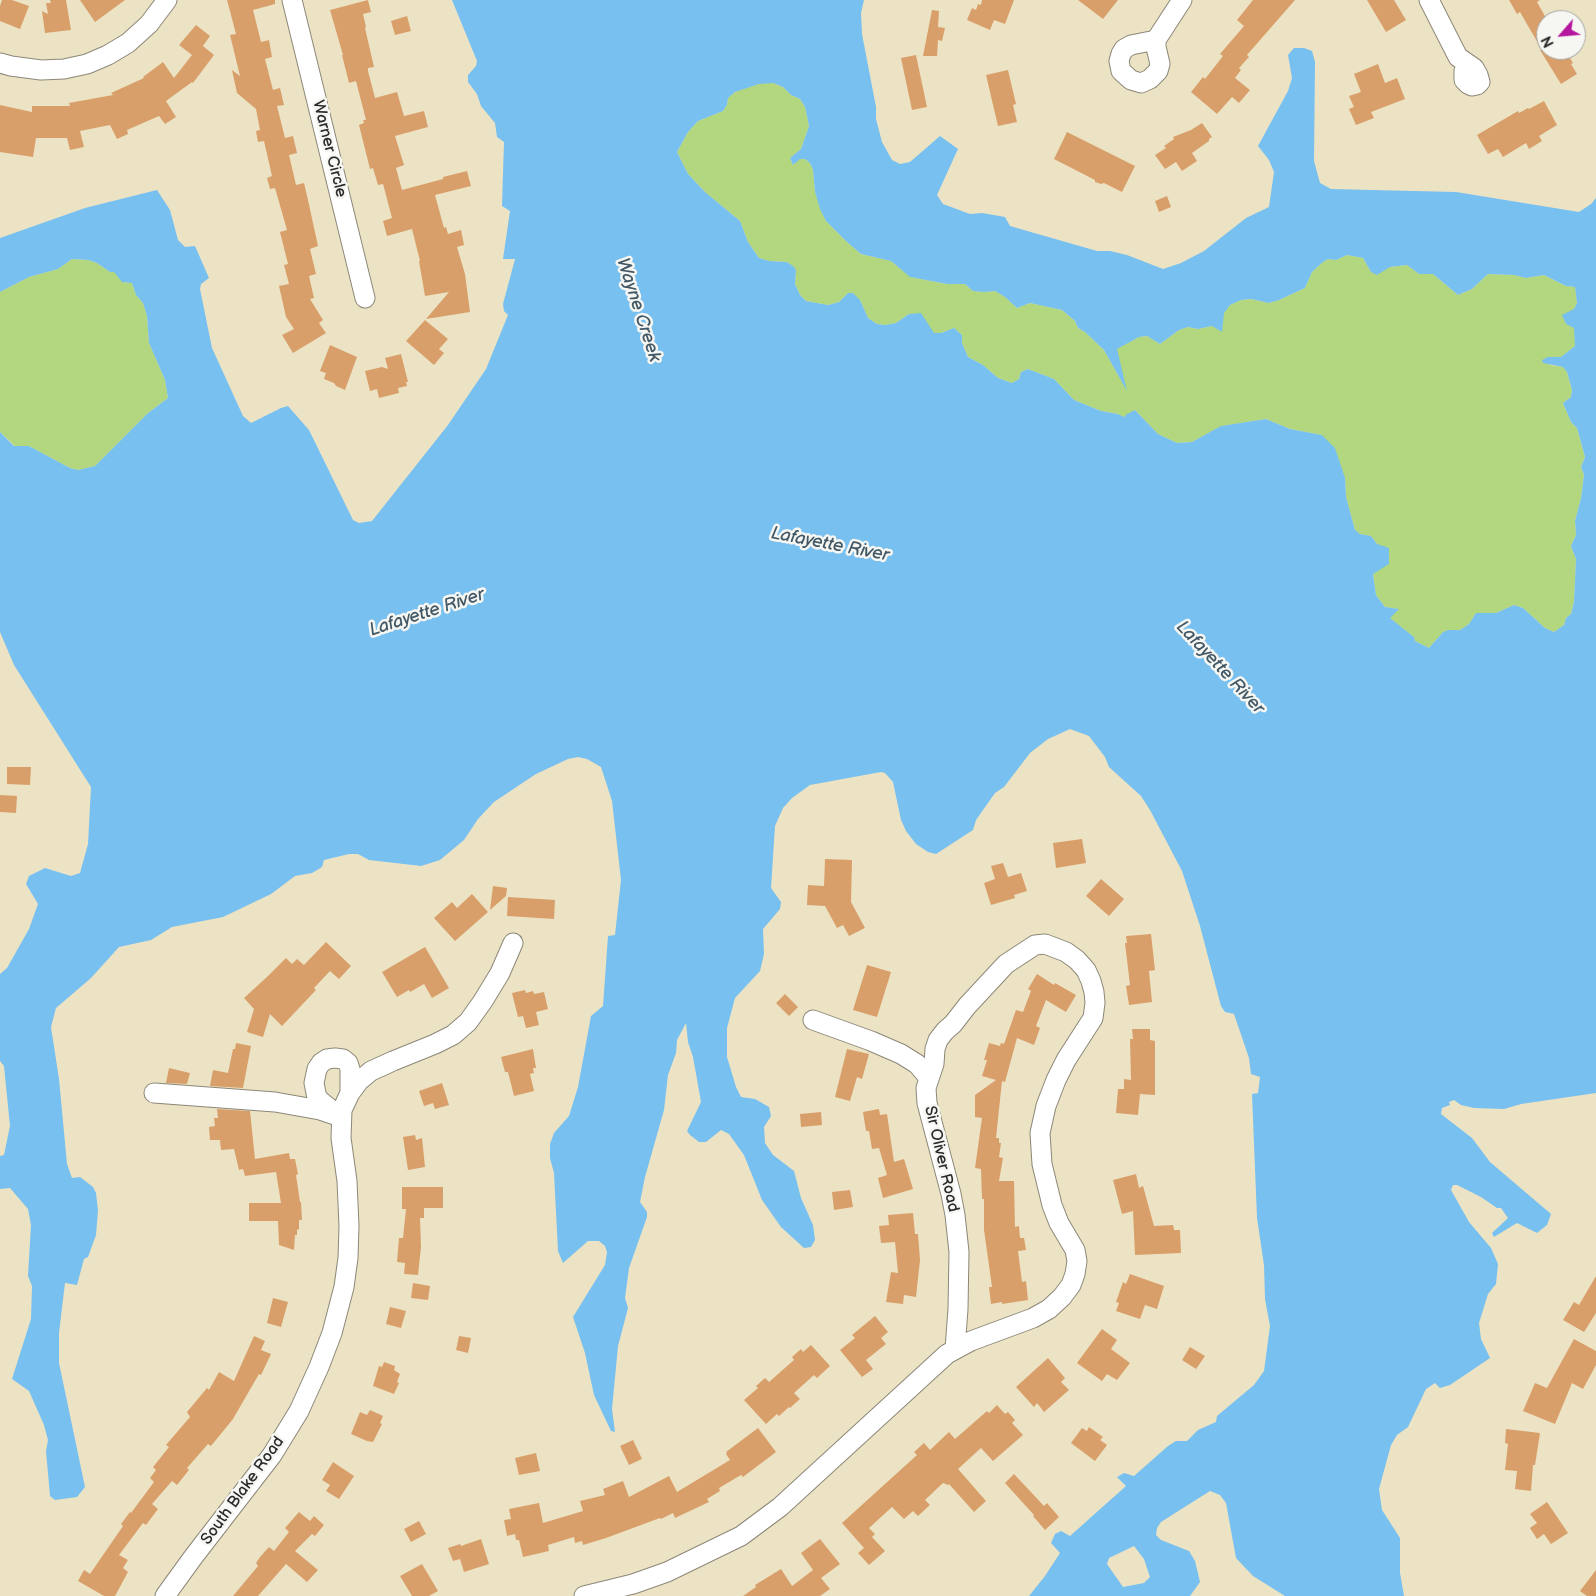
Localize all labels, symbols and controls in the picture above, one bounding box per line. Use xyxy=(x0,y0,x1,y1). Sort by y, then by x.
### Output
north arrow xyxy=(1536,10,1586,60)
text: N xyxy=(1538,33,1558,50)
street label: Warner Circle xyxy=(308,99,350,199)
water label: Wayne Creek xyxy=(611,255,665,365)
water label: Lafayette River xyxy=(769,523,891,567)
water label: Lafayette River xyxy=(367,584,487,642)
water label: Lafayette River xyxy=(1171,617,1269,719)
street label: Sir Oliver Road xyxy=(919,1104,963,1214)
street label: South Blake Road xyxy=(197,1433,289,1549)

